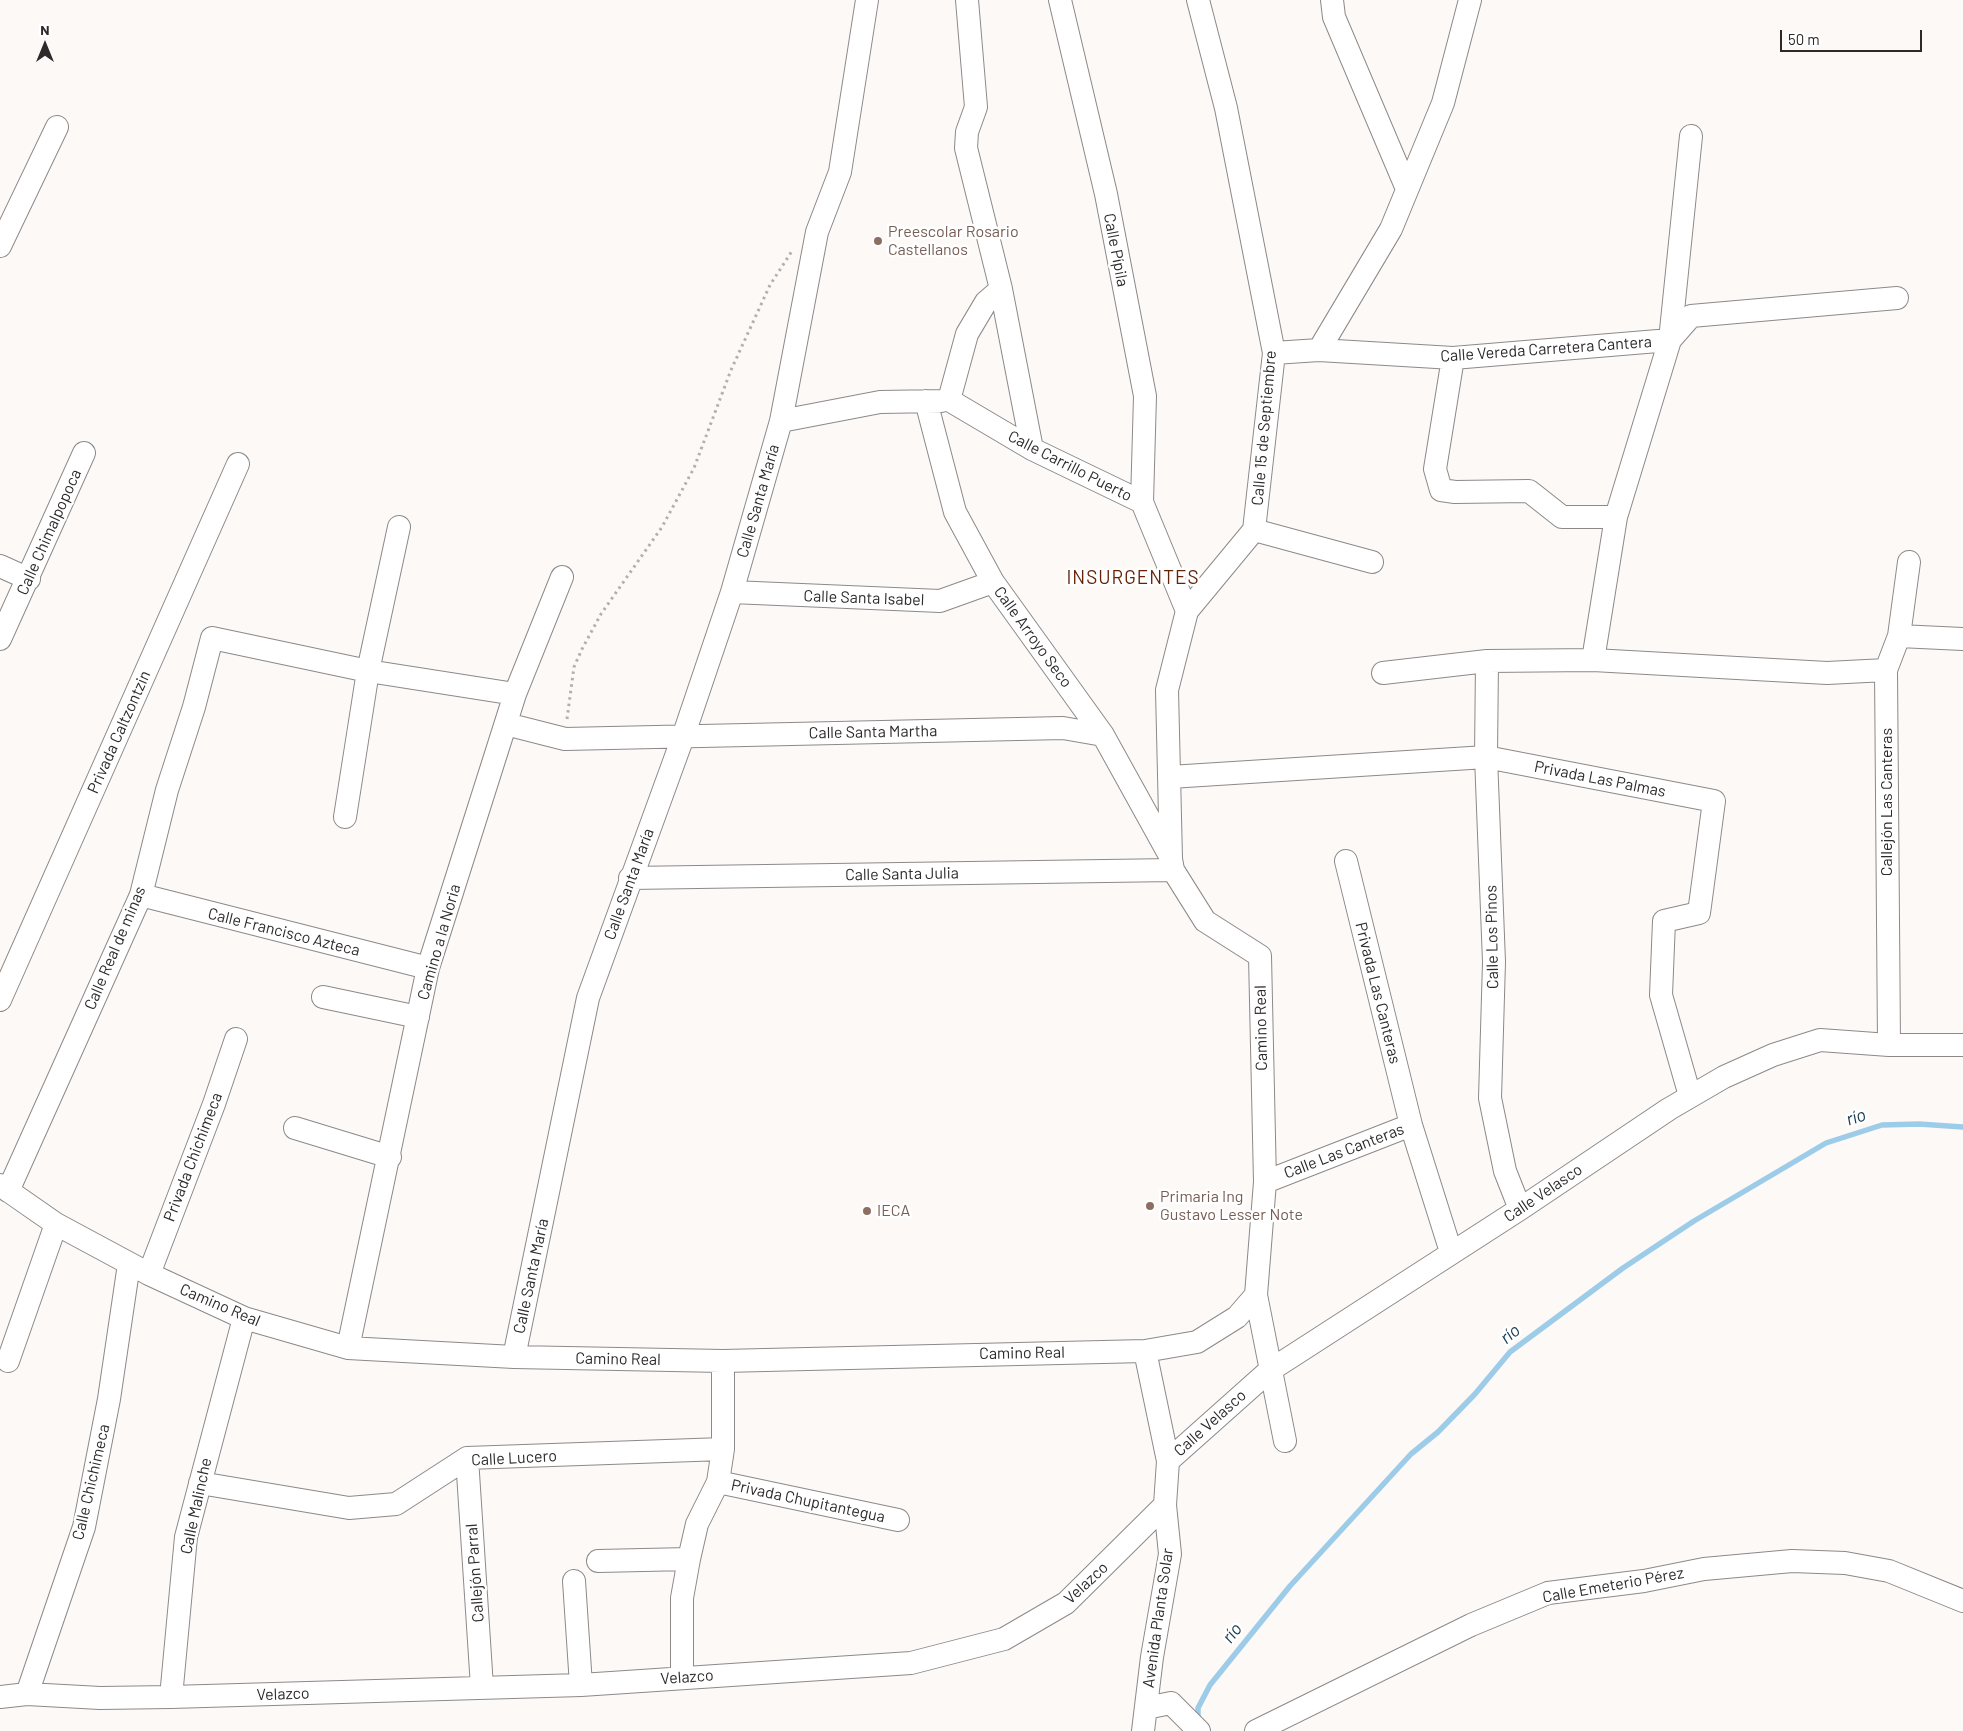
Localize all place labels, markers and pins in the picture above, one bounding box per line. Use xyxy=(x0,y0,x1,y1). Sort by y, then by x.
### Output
place label: Preescolar Rosario Castellanos xyxy=(888,222,1019,260)
marker: Preescolar Rosario Castellanos xyxy=(872,235,884,247)
place label: Primaria Ing Gustavo Lesser Note xyxy=(1160,1187,1303,1225)
marker: Primaria Ing Gustavo Lesser Note xyxy=(1144,1200,1156,1212)
place label: IECA xyxy=(877,1201,910,1221)
marker: IECA xyxy=(861,1205,873,1217)

